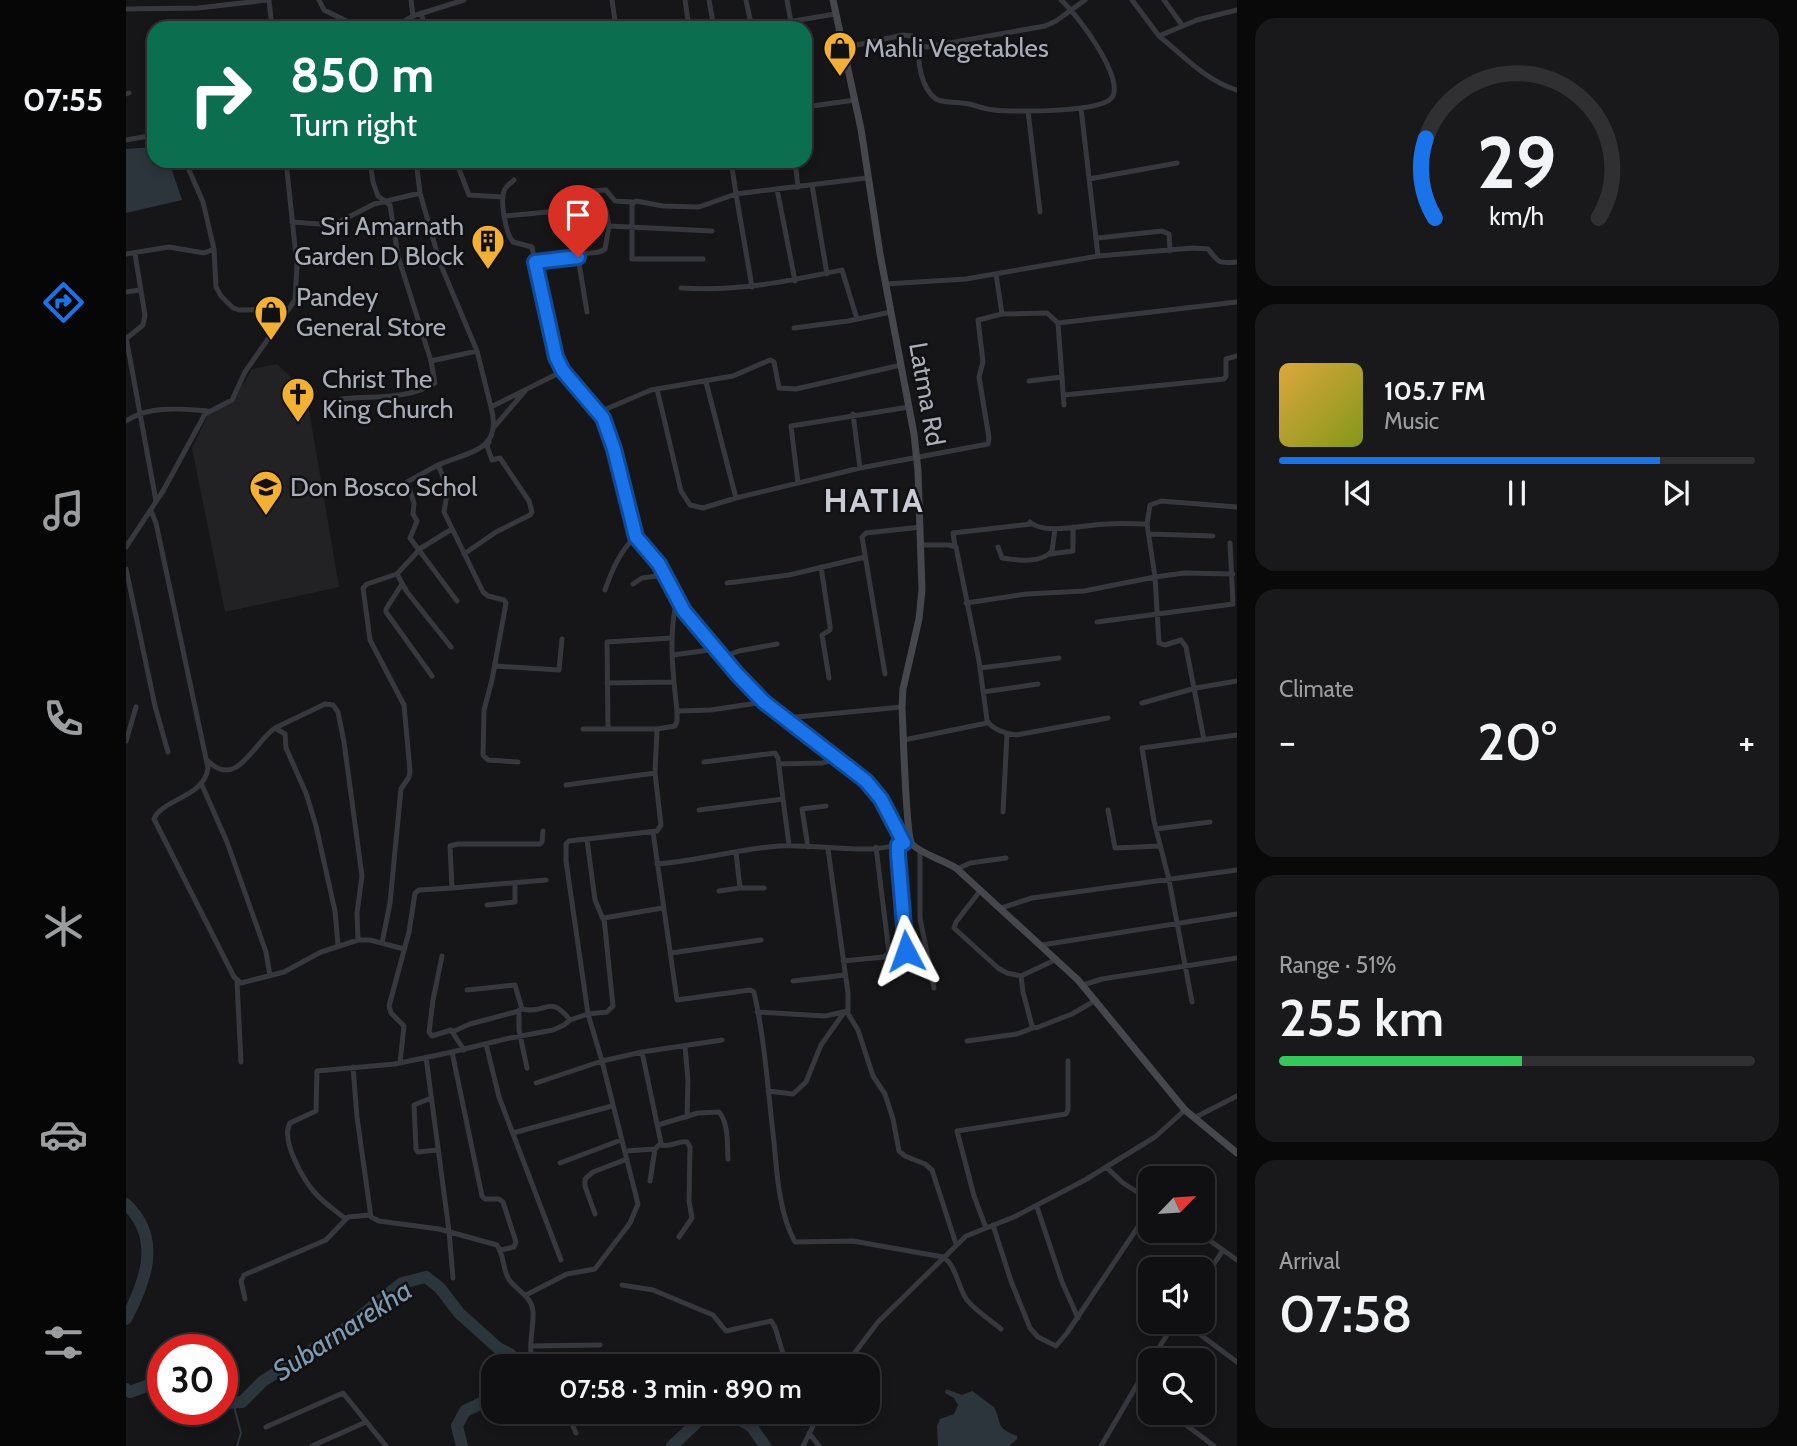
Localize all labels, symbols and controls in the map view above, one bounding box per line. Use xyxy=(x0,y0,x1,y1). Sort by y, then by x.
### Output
shop icon: Mahli Vegetables xyxy=(821,29,859,78)
place label: Mahli Vegetables xyxy=(864,32,1049,64)
text: 850 m xyxy=(290,45,434,104)
icon: right xyxy=(175,49,266,140)
text: 07:55 xyxy=(23,80,103,119)
text: Turn right xyxy=(290,105,417,144)
text: 29 xyxy=(1477,118,1557,206)
pin xyxy=(548,185,608,257)
icon: arrive xyxy=(559,196,597,234)
text: km/h xyxy=(1490,201,1544,231)
place label: Sri Amarnath Garden D Block xyxy=(294,210,464,272)
building icon: Sri Amarnath Garden D Block xyxy=(469,222,507,271)
icon: directions xyxy=(39,278,88,327)
place label: Pandey General Store xyxy=(296,281,446,343)
shop icon: Pandey General Store xyxy=(252,293,290,342)
street label: Latma Rd xyxy=(902,340,952,448)
place label: Christ The King Church xyxy=(322,363,454,425)
church icon: Christ The King Church xyxy=(279,375,317,424)
text: 105.7 FM xyxy=(1384,375,1486,407)
text: Music xyxy=(1384,407,1439,435)
school or university icon: Don Bosco Schol xyxy=(247,468,285,517)
place label: Don Bosco Schol xyxy=(290,471,477,503)
icon: previous xyxy=(1339,474,1377,512)
icon: pause xyxy=(1498,474,1536,512)
icon: next xyxy=(1657,474,1695,512)
district label: HATIA xyxy=(823,480,925,520)
icon: music xyxy=(39,486,88,535)
text: Climate xyxy=(1279,675,1354,703)
icon: phone xyxy=(39,694,88,743)
text: 20° xyxy=(1477,710,1557,773)
text: − xyxy=(1279,718,1296,765)
text: + xyxy=(1738,718,1755,765)
icon: climate xyxy=(39,902,88,951)
position arrow xyxy=(869,914,943,988)
text: Range · 51% xyxy=(1279,951,1396,979)
text: 255 km xyxy=(1279,986,1444,1049)
icon: car xyxy=(39,1110,88,1159)
north arrow xyxy=(1138,1166,1214,1242)
map controls xyxy=(1138,1166,1215,1425)
text: Arrival xyxy=(1279,1247,1340,1275)
button: sound xyxy=(1138,1257,1215,1334)
water label: Subarnarekha xyxy=(266,1272,418,1388)
text: 07:58 xyxy=(1279,1282,1412,1345)
icon: filters xyxy=(39,1318,88,1367)
speed limit sign: 30 xyxy=(147,1334,238,1425)
button: search xyxy=(1138,1348,1215,1425)
text: 07:58 · 3 min · 890 m xyxy=(559,1373,802,1405)

